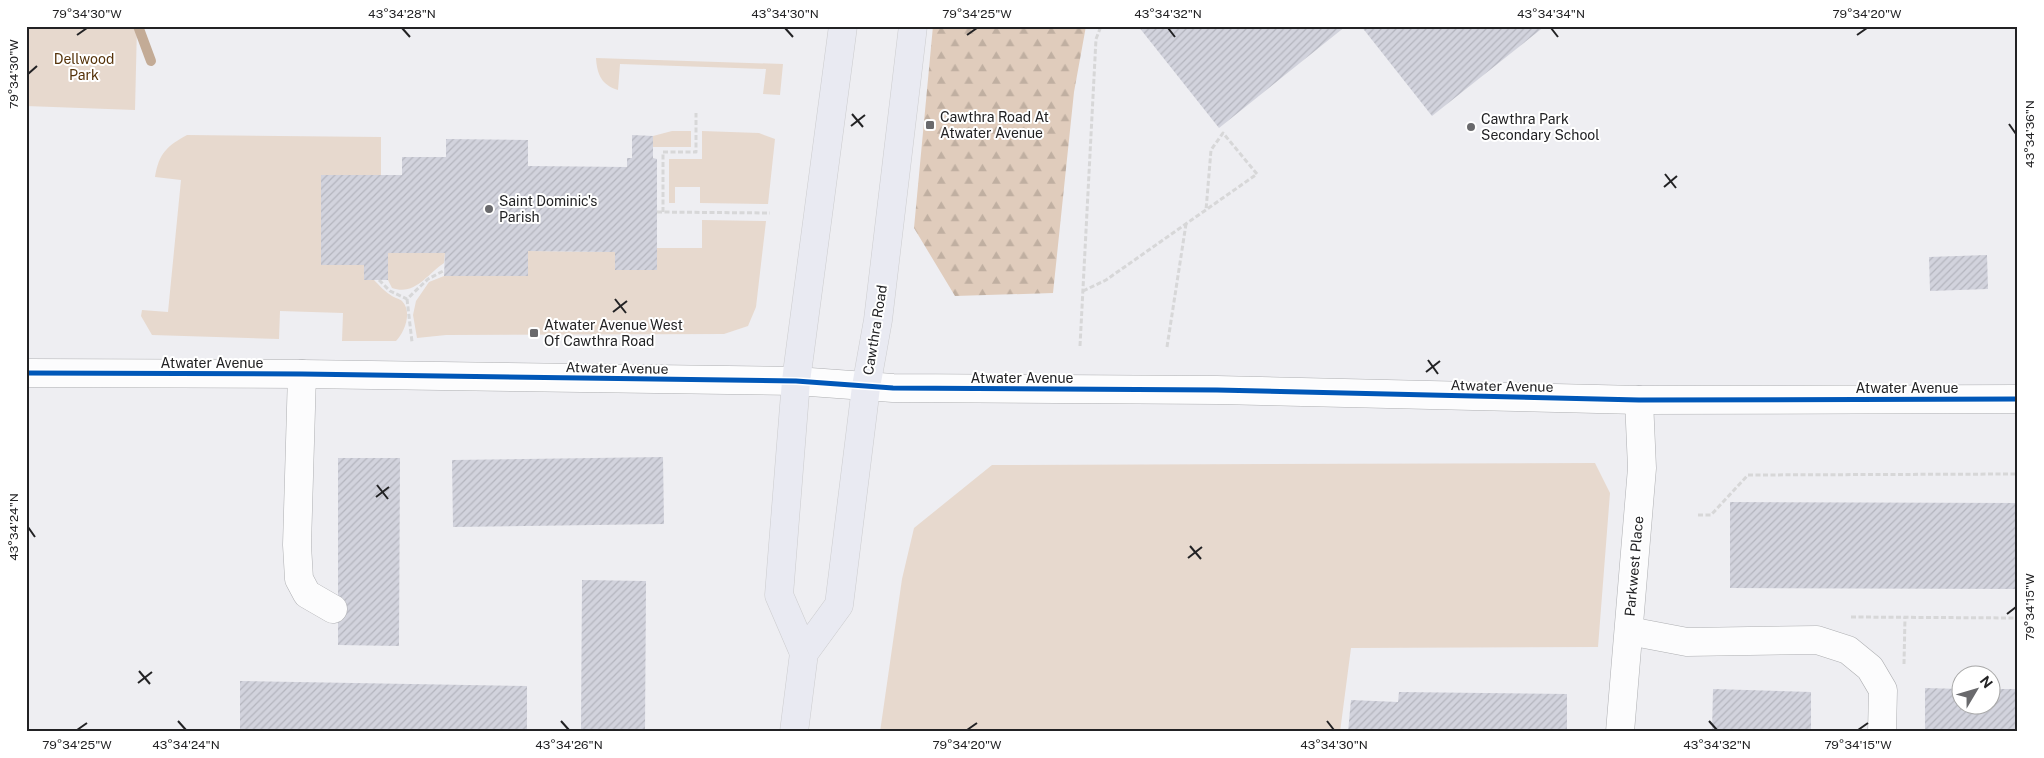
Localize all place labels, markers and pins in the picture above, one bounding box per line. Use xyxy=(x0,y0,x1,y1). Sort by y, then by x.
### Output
place label: Cawthra Road At Atwater Avenue xyxy=(940,109,1049,141)
place label: Cawthra Park Secondary School xyxy=(1481,111,1600,143)
marker: Cawthra Road At Atwater Avenue xyxy=(924,119,936,131)
marker: Cawthra Park Secondary School xyxy=(1465,121,1477,133)
place label: Saint Dominic's Parish xyxy=(499,193,597,225)
marker: Saint Dominic's Parish xyxy=(483,203,495,215)
place label: Atwater Avenue West Of Cawthra Road xyxy=(544,317,683,349)
marker: Atwater Avenue West Of Cawthra Road xyxy=(528,327,540,339)

